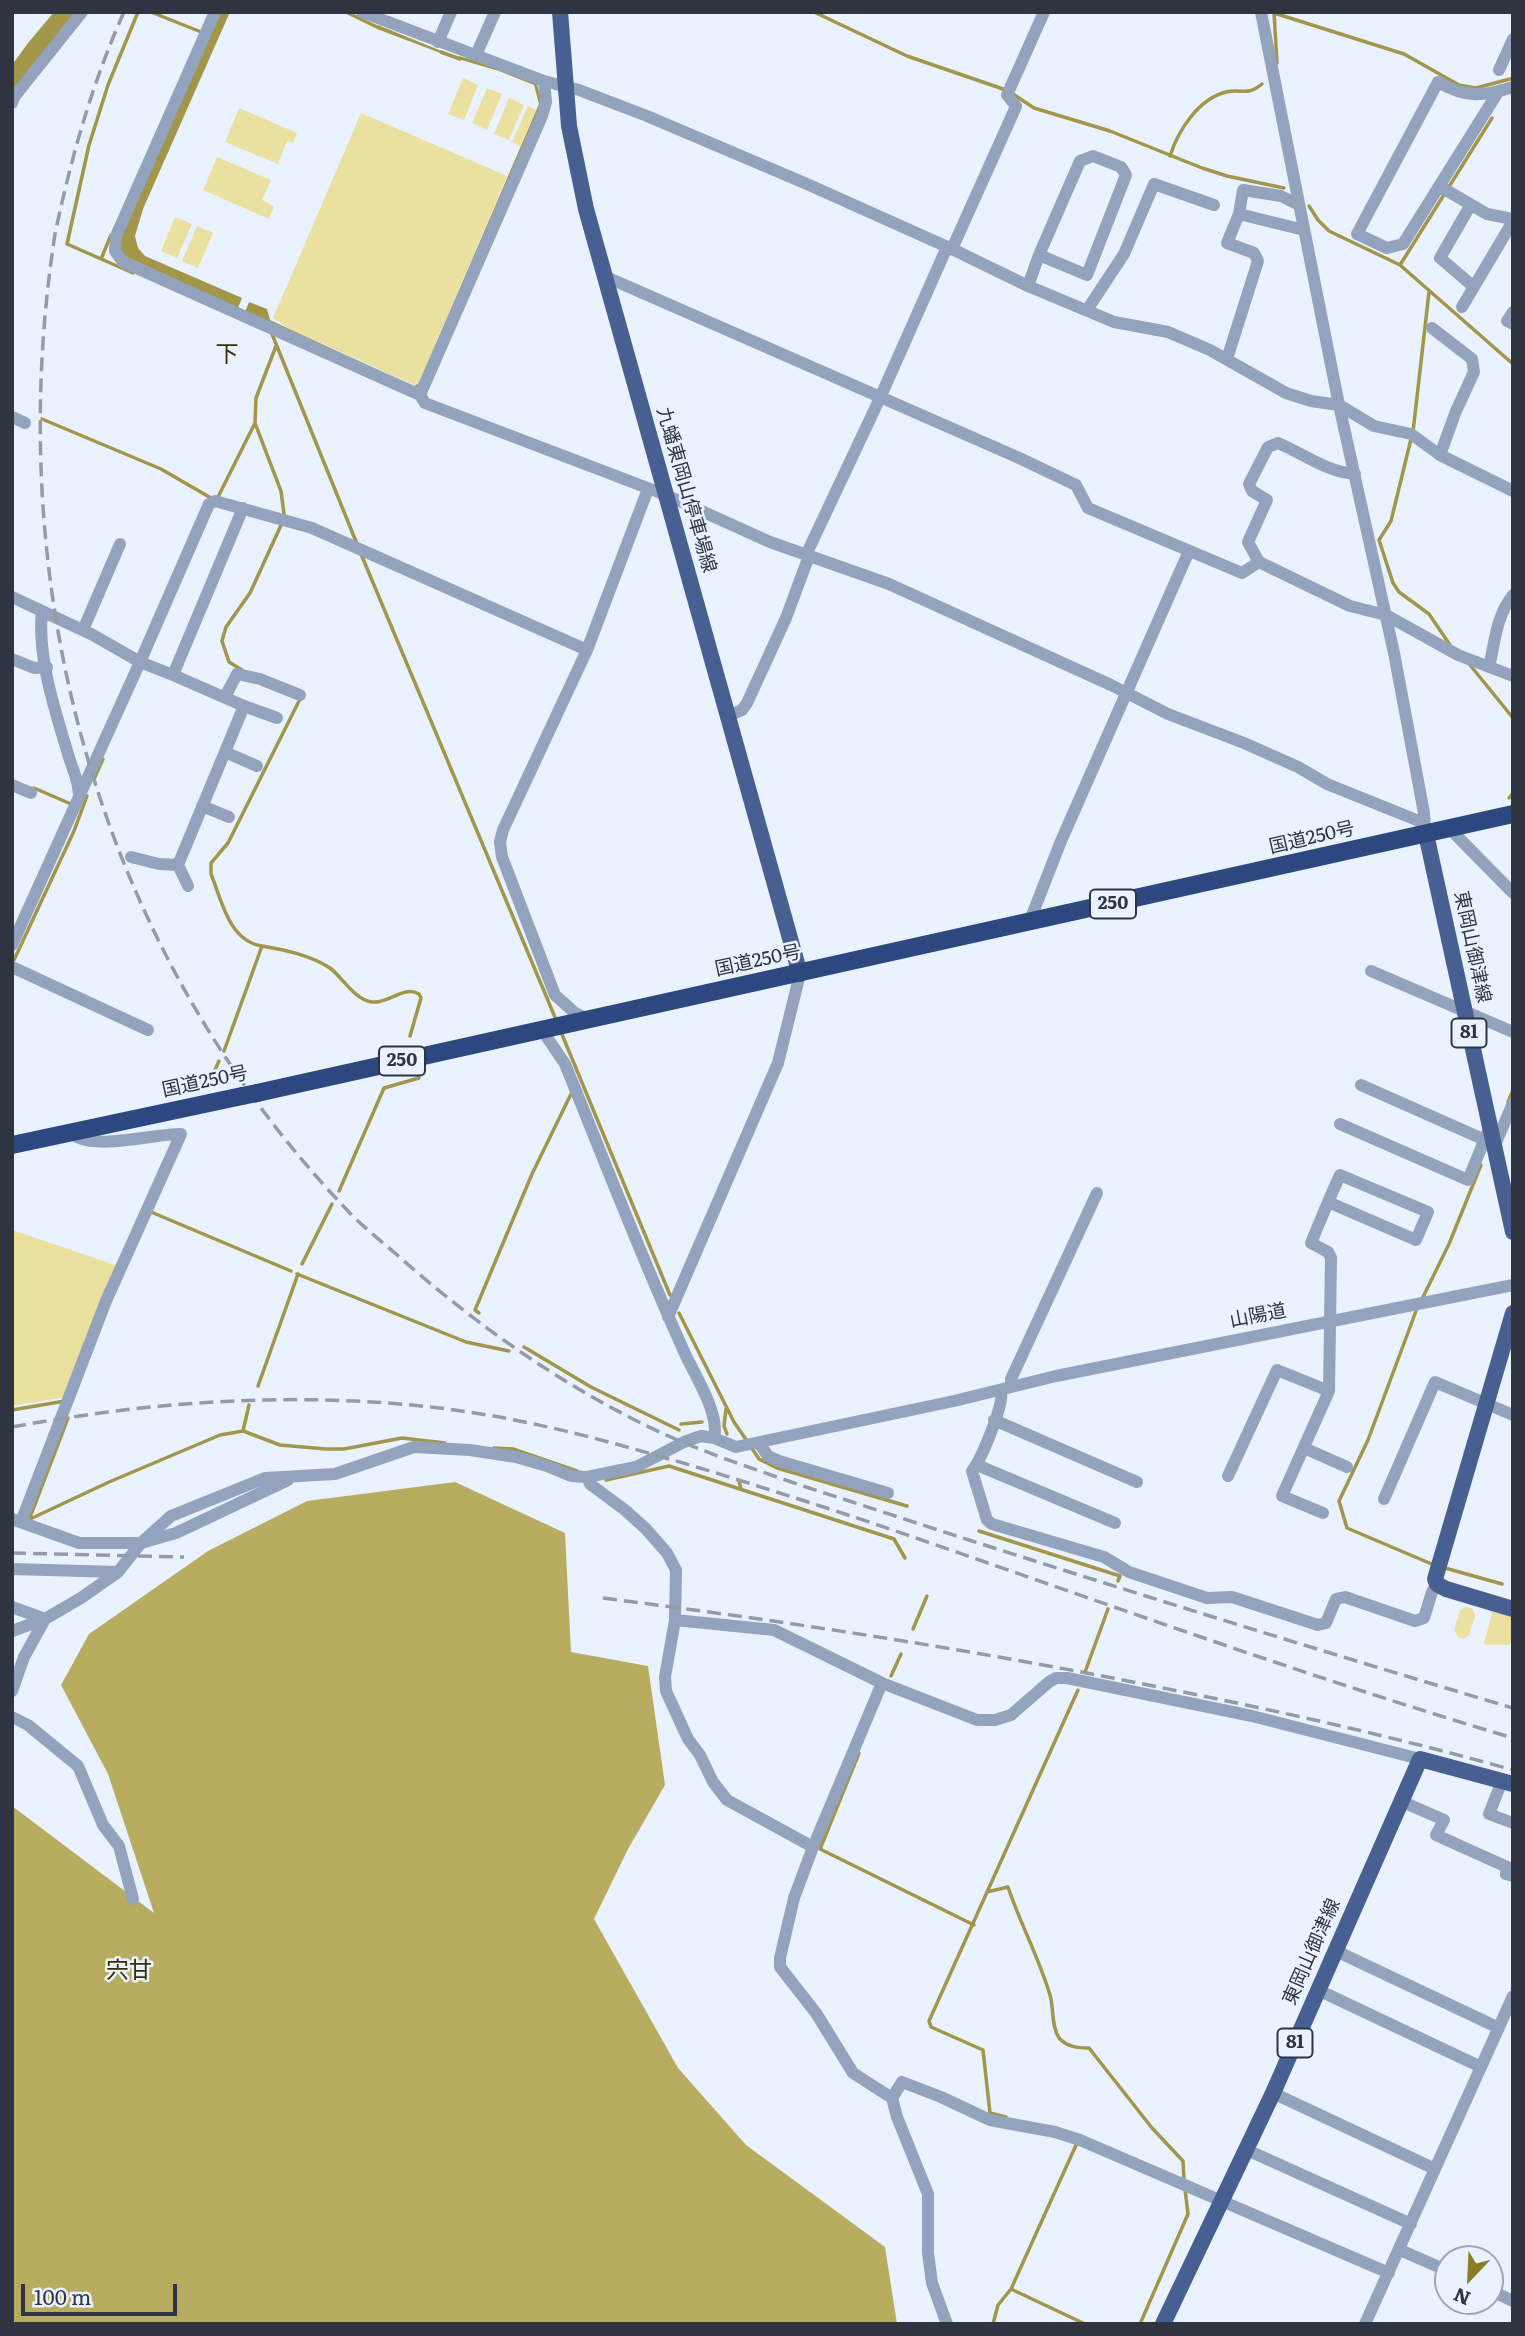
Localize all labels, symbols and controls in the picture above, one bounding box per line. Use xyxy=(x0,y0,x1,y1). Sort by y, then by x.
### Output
district label: 下 xyxy=(216,341,238,369)
street label: 九蟠東岡山停車場線 xyxy=(651,405,721,575)
street label: 国道250号 xyxy=(1267,817,1357,859)
street label: 東岡山御津線 xyxy=(1449,889,1495,1005)
road number: 250 xyxy=(1090,890,1136,918)
street label: 国道250号 xyxy=(713,941,803,981)
road number: 81 xyxy=(1452,1018,1486,1048)
road number: 250 xyxy=(379,1046,425,1076)
street label: 国道250号 xyxy=(160,1062,250,1102)
street label: 山陽道 xyxy=(1228,1299,1288,1333)
street label: 東岡山御津線 xyxy=(1278,1895,1346,2009)
district label: 宍甘 xyxy=(106,1957,152,1985)
road number: 81 xyxy=(1278,2028,1312,2057)
north arrow xyxy=(1434,2245,1504,2315)
scale bar xyxy=(24,2270,180,2314)
text: 100 m xyxy=(34,2280,91,2311)
text: N xyxy=(1449,2281,1474,2313)

